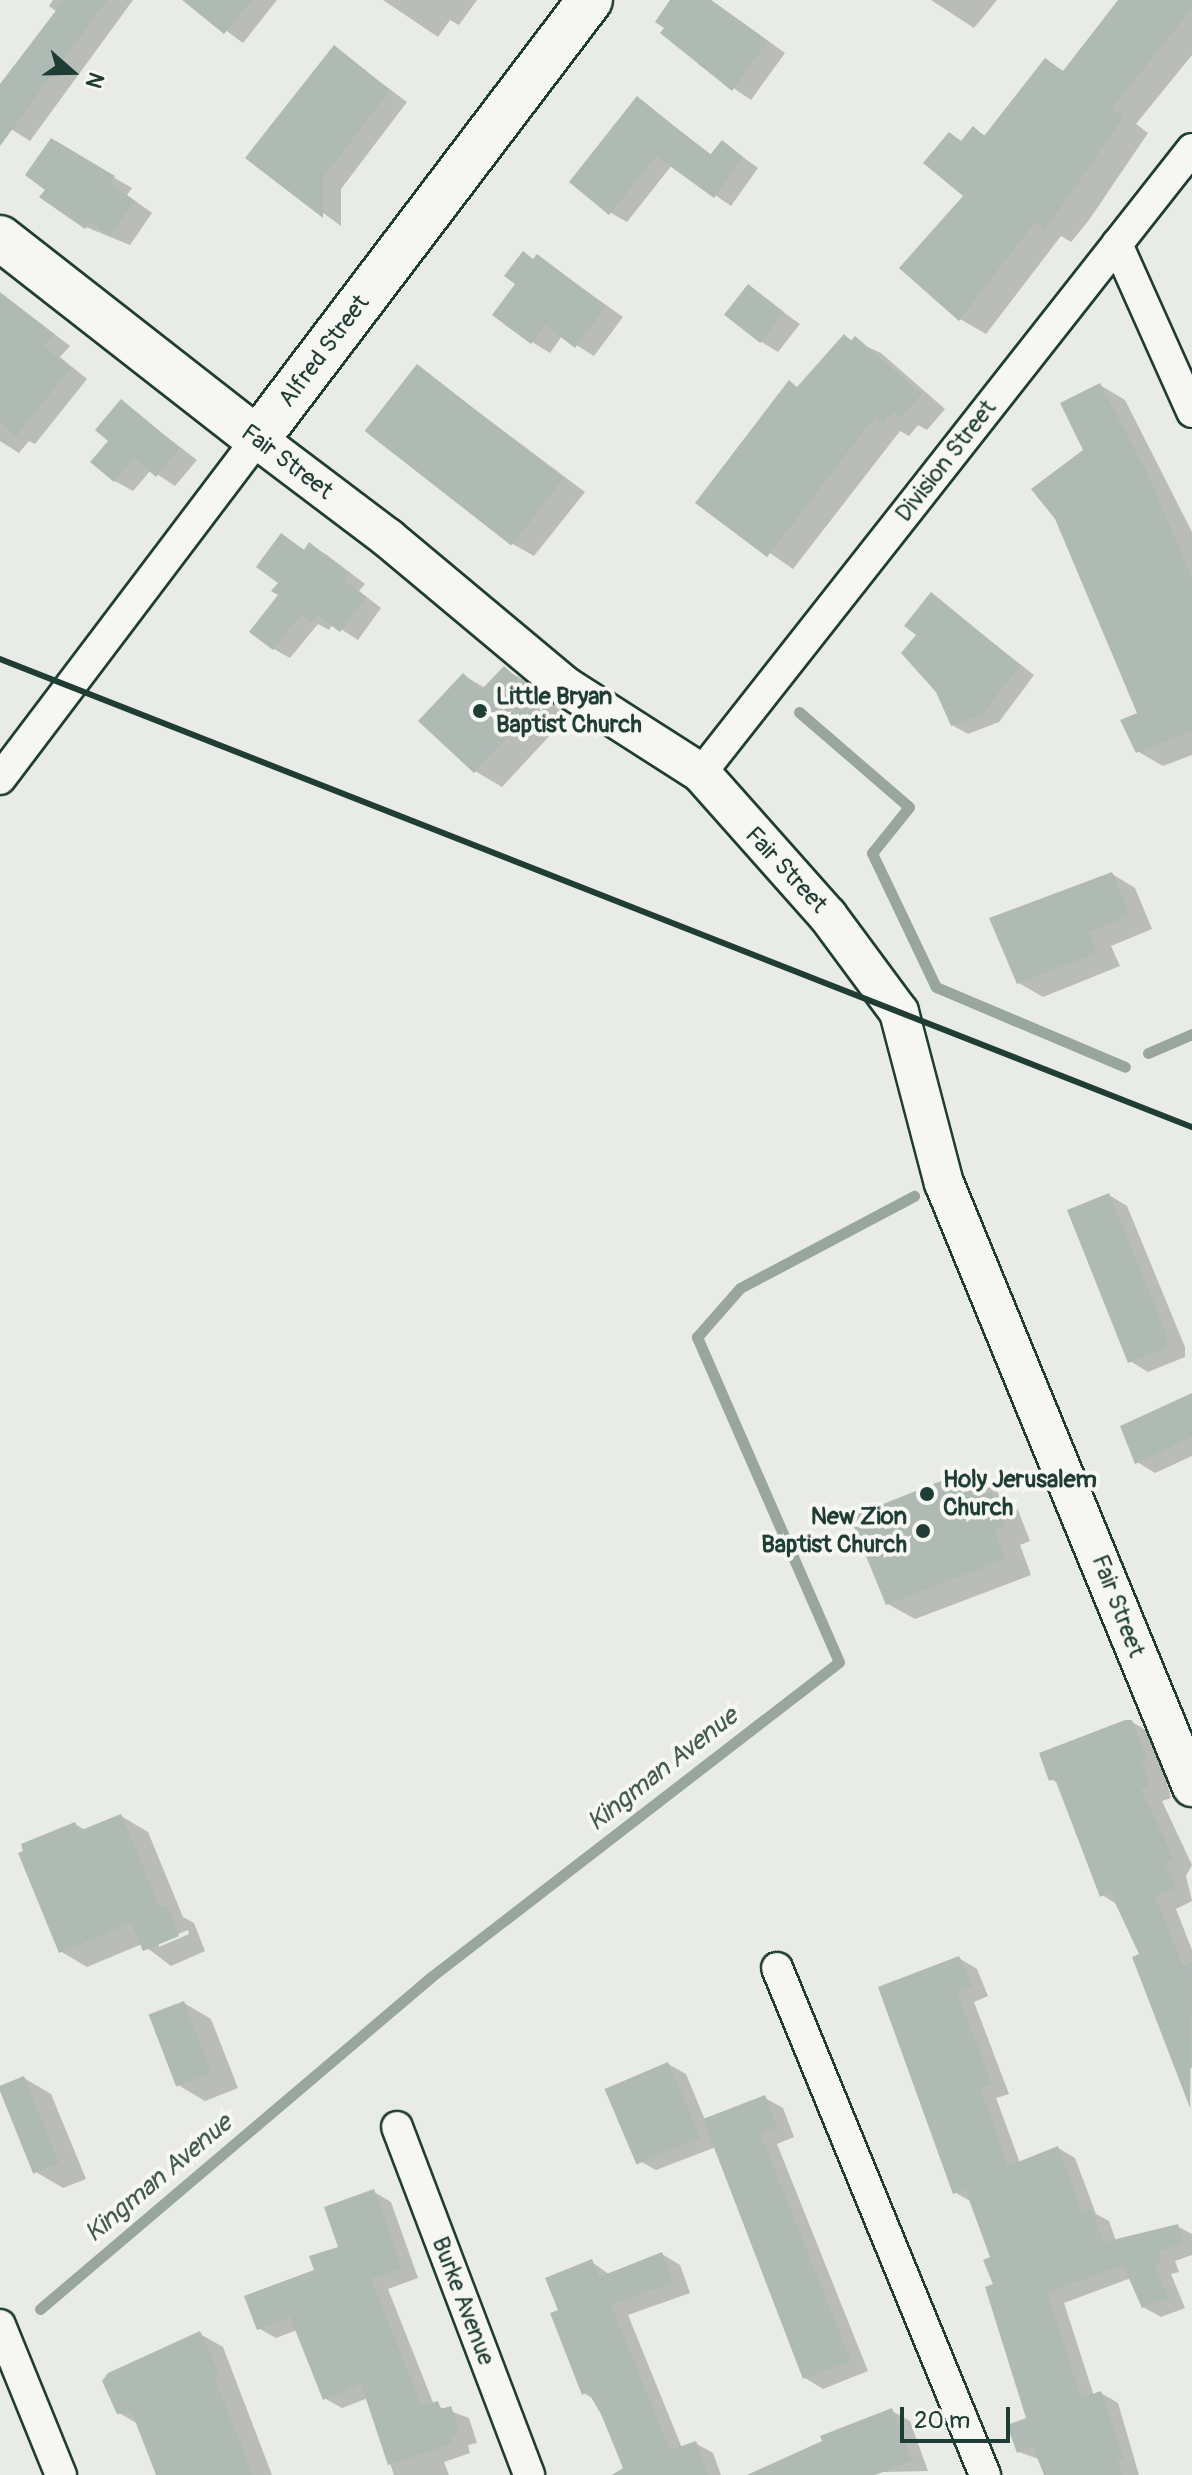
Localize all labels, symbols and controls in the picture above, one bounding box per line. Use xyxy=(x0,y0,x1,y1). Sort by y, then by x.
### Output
north arrow xyxy=(32,32,112,112)
text: N xyxy=(79,68,110,92)
street label: Alfred Street xyxy=(272,289,376,413)
street label: Division Street xyxy=(890,394,1002,528)
street label: Fair Street xyxy=(235,418,339,506)
place label: Little Bryan Baptist Church xyxy=(496,683,642,739)
marker: Little Bryan Baptist Church xyxy=(471,702,489,720)
street label: Fair Street xyxy=(739,821,833,919)
place label: Holy Jerusalem Church xyxy=(943,1466,1097,1522)
marker: Holy Jerusalem Church xyxy=(918,1485,936,1503)
place label: New Zion Baptist Church xyxy=(761,1503,907,1559)
marker: New Zion Baptist Church xyxy=(914,1522,932,1540)
street label: Fair Street xyxy=(1085,1551,1151,1661)
water label: Kingman Avenue xyxy=(581,1702,745,1838)
water label: Kingman Avenue xyxy=(79,2108,239,2250)
street label: Burke Avenue xyxy=(425,2233,501,2369)
scale bar xyxy=(904,2391,1014,2441)
text: 20 m xyxy=(914,2406,970,2435)

